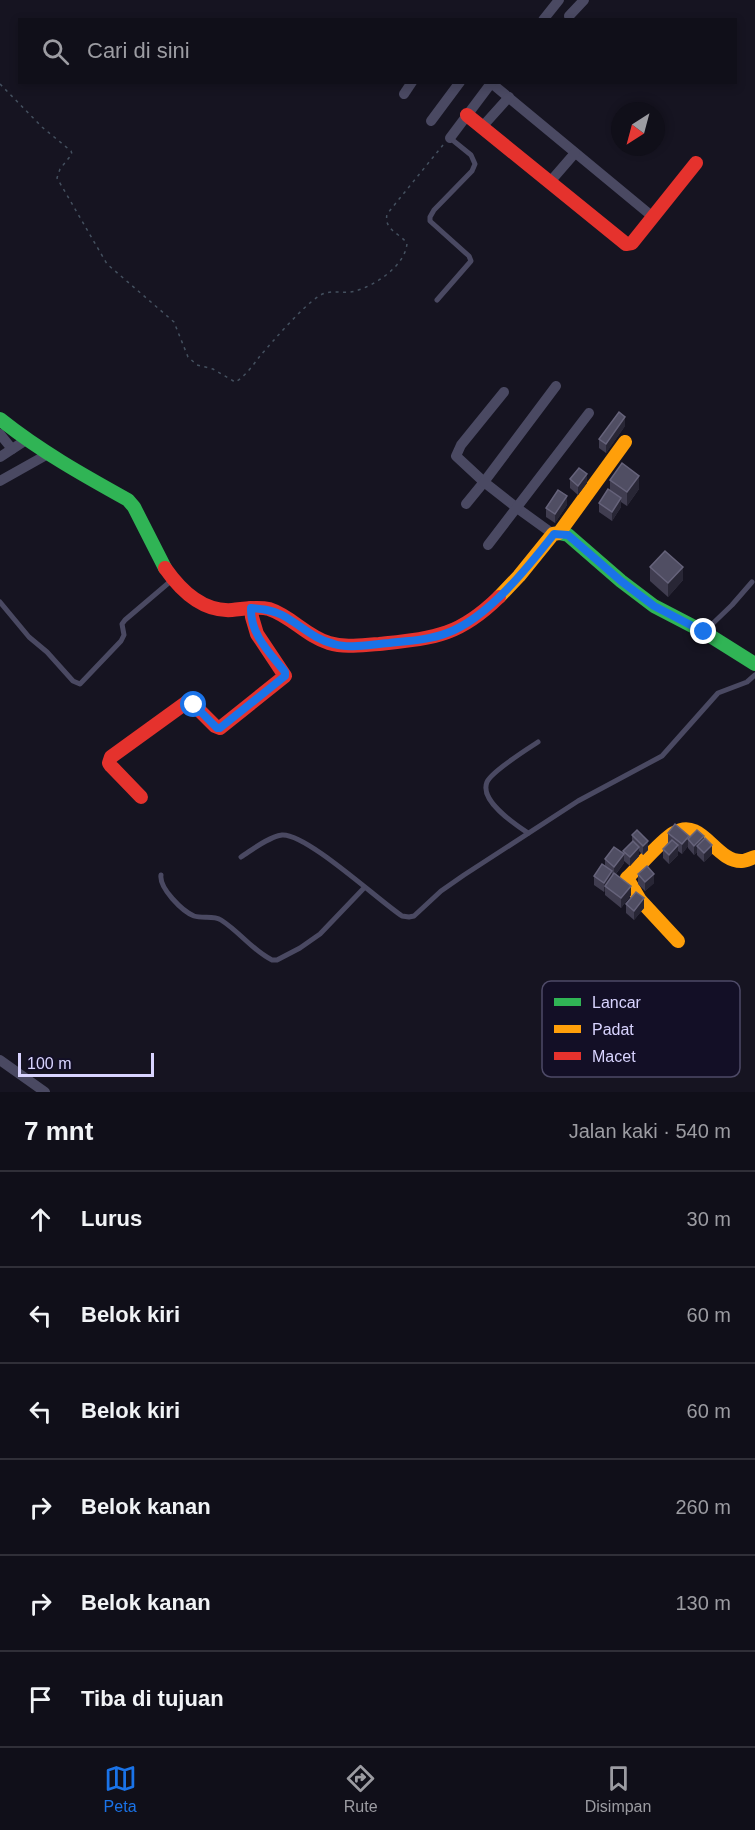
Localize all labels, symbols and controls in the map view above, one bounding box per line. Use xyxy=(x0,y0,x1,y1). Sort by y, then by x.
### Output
search box xyxy=(18,18,737,84)
icon: search xyxy=(39,35,72,68)
text: Cari di sini xyxy=(87,38,190,63)
north arrow xyxy=(611,102,665,156)
route end xyxy=(690,618,716,644)
route start xyxy=(180,691,206,717)
legend xyxy=(542,981,740,1077)
text: Lancar xyxy=(592,994,642,1011)
text: Padat xyxy=(592,1021,634,1038)
text: Macet xyxy=(592,1048,636,1065)
scale bar xyxy=(18,1050,154,1078)
text: 100 m xyxy=(27,1055,71,1072)
text: 7 mnt xyxy=(24,1116,93,1146)
text: Jalan kaki · 540 m xyxy=(569,1120,731,1142)
icon: ahead xyxy=(24,1203,57,1236)
text: Lurus xyxy=(81,1206,142,1231)
text: 30 m xyxy=(687,1208,731,1230)
icon: left xyxy=(24,1299,57,1332)
text: Belok kiri xyxy=(81,1302,180,1327)
text: 60 m xyxy=(687,1304,731,1326)
icon: left xyxy=(24,1395,57,1428)
text: Belok kiri xyxy=(81,1398,180,1423)
text: 60 m xyxy=(687,1400,731,1422)
icon: right xyxy=(24,1491,57,1524)
text: Belok kanan xyxy=(81,1494,211,1519)
text: 260 m xyxy=(675,1496,731,1518)
icon: right xyxy=(24,1587,57,1620)
text: Belok kanan xyxy=(81,1590,211,1615)
text: 130 m xyxy=(675,1592,731,1614)
icon: arrive xyxy=(24,1683,57,1716)
text: Tiba di tujuan xyxy=(81,1686,224,1711)
tab: Peta xyxy=(104,1762,137,1816)
tab: Rute xyxy=(344,1762,378,1816)
tab: Disimpan xyxy=(585,1762,651,1816)

